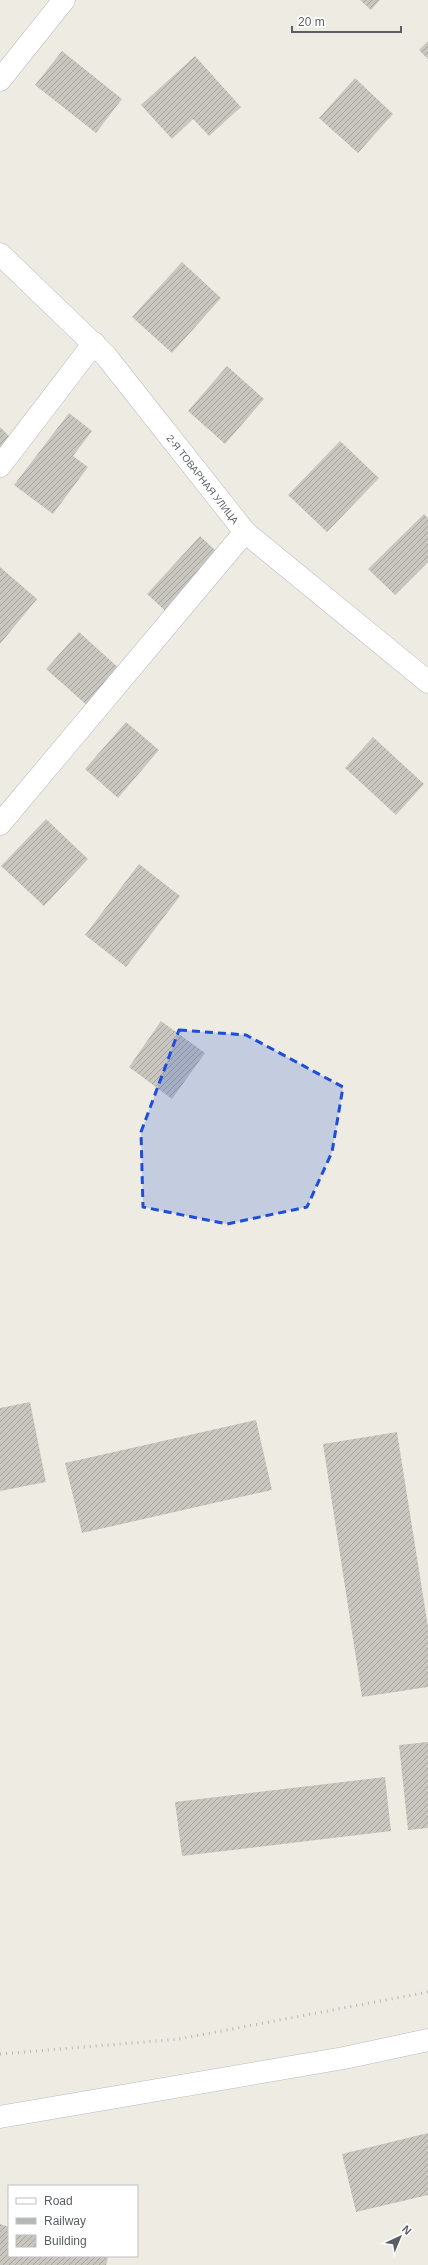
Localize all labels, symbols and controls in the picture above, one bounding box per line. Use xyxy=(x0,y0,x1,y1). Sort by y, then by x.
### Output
scale bar xyxy=(292,8,401,34)
text: 20 m xyxy=(298,15,325,29)
street label: 2-Я ТОВАРНАЯ УЛИЦА xyxy=(164,433,241,526)
legend xyxy=(8,2185,138,2257)
text: Road xyxy=(44,2194,73,2208)
text: Railway xyxy=(44,2214,86,2228)
north arrow xyxy=(380,2217,420,2257)
text: N xyxy=(400,2223,414,2237)
text: Building xyxy=(44,2234,87,2248)

